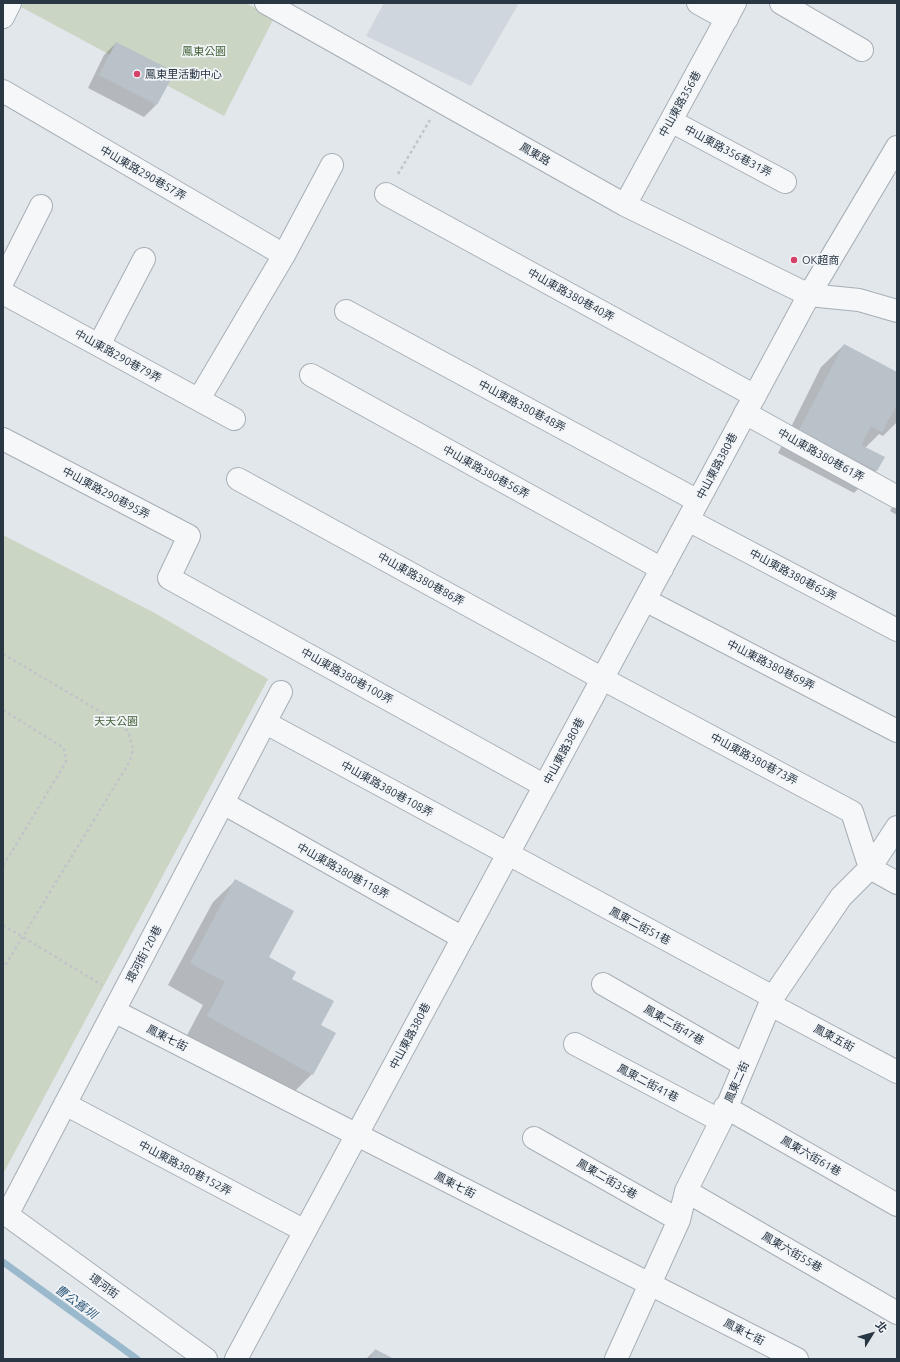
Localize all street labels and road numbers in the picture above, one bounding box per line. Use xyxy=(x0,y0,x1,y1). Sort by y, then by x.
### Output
street label: 中山東路356巷 xyxy=(656,69,704,139)
street label: 中山東路356巷31弄 xyxy=(682,122,774,180)
street label: 鳳東路 xyxy=(517,140,553,168)
street label: 中山東路290巷57弄 xyxy=(98,143,188,203)
street label: 中山東路380巷40弄 xyxy=(525,266,617,324)
street label: 中山東路290巷79弄 xyxy=(72,327,164,385)
street label: 中山東路380巷48弄 xyxy=(476,377,568,435)
street label: 中山東路380巷61弄 xyxy=(775,426,867,484)
street label: 中山東路380巷 xyxy=(694,430,740,502)
street label: 中山東路380巷56弄 xyxy=(440,443,532,501)
street label: 中山東路290巷95弄 xyxy=(60,464,152,522)
street label: 中山東路380巷65弄 xyxy=(747,546,839,604)
street label: 中山東路380巷86弄 xyxy=(375,550,467,608)
street label: 中山東路380巷69弄 xyxy=(725,637,817,693)
street label: 中山東路380巷100弄 xyxy=(299,645,395,707)
street label: 中山東路380巷 xyxy=(541,715,587,787)
street label: 中山東路380巷73弄 xyxy=(708,730,800,788)
street label: 中山東路380巷108弄 xyxy=(339,758,435,820)
street label: 中山東路380巷118弄 xyxy=(295,840,391,902)
street label: 鳳東二街51巷 xyxy=(607,904,673,948)
street label: 環河街120巷 xyxy=(123,923,165,985)
street label: 中山東路380巷 xyxy=(387,1000,433,1072)
street label: 鳳東二街47巷 xyxy=(642,1002,706,1048)
street label: 鳳東七街 xyxy=(144,1022,190,1054)
street label: 鳳東五街 xyxy=(811,1022,857,1054)
street label: 鳳東二街 xyxy=(722,1059,752,1105)
street label: 鳳東二街41巷 xyxy=(615,1061,681,1105)
street label: 鳳東六街61巷 xyxy=(779,1133,843,1179)
street label: 中山東路380巷152弄 xyxy=(136,1138,234,1198)
street label: 鳳東二街35巷 xyxy=(575,1156,639,1202)
street label: 鳳東七街 xyxy=(432,1169,478,1201)
street label: 鳳東六街55巷 xyxy=(760,1229,824,1275)
street label: 環河街 xyxy=(87,1271,121,1301)
street label: 鳳東七街 xyxy=(721,1316,767,1348)

